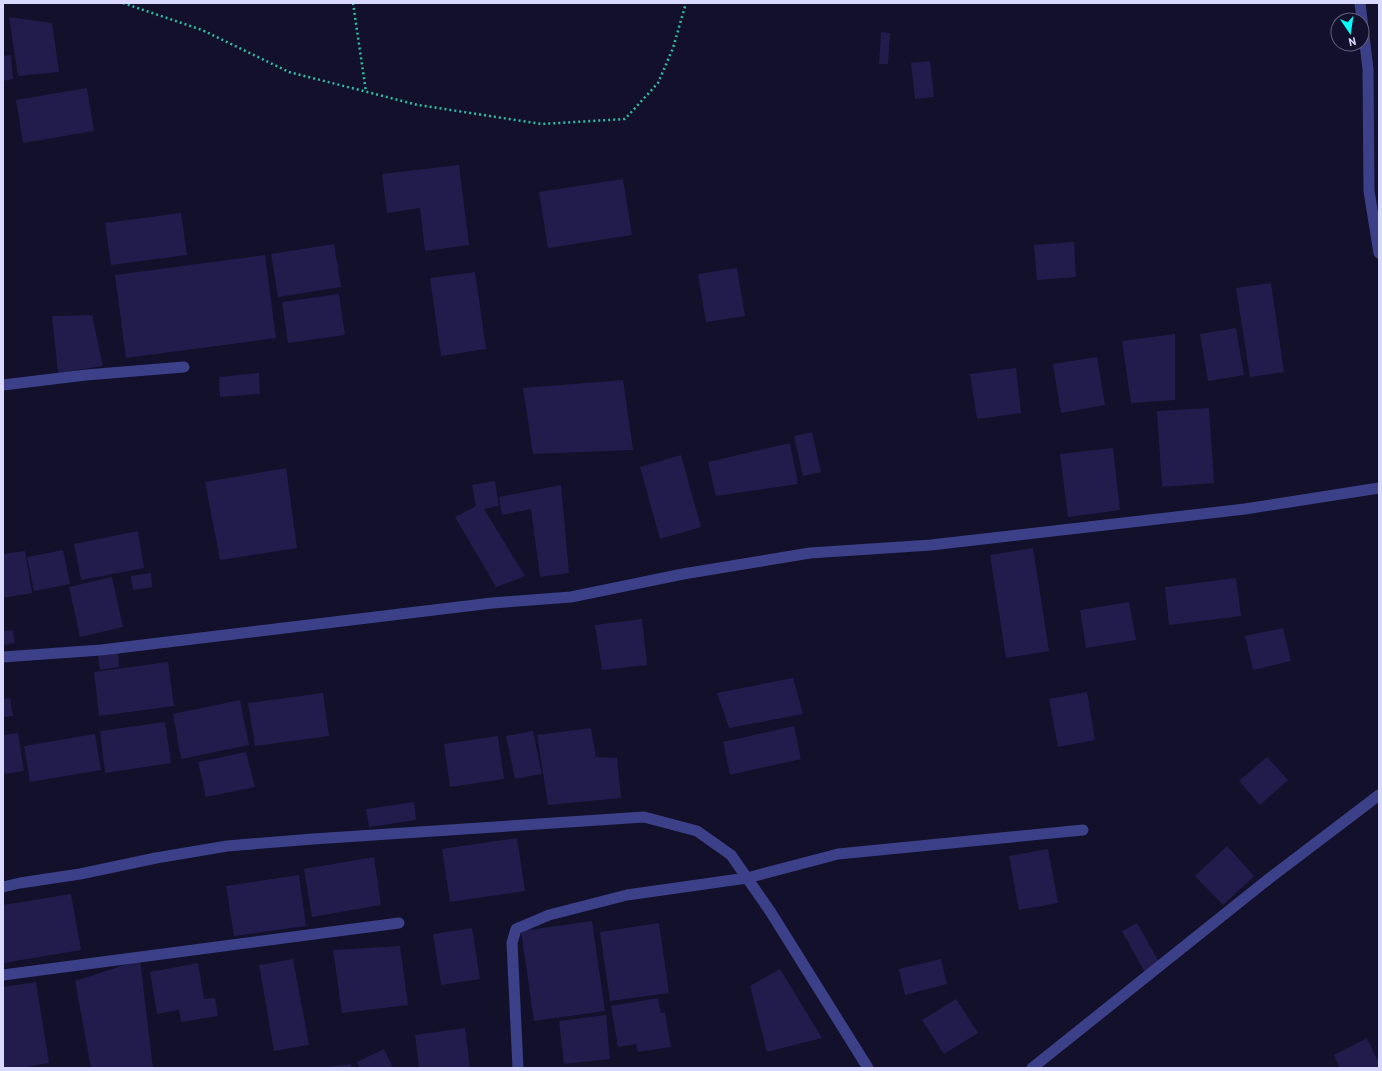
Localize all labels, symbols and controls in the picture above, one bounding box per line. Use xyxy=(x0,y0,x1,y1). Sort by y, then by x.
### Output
north arrow xyxy=(1330,12,1370,52)
text: N xyxy=(1347,35,1357,49)

